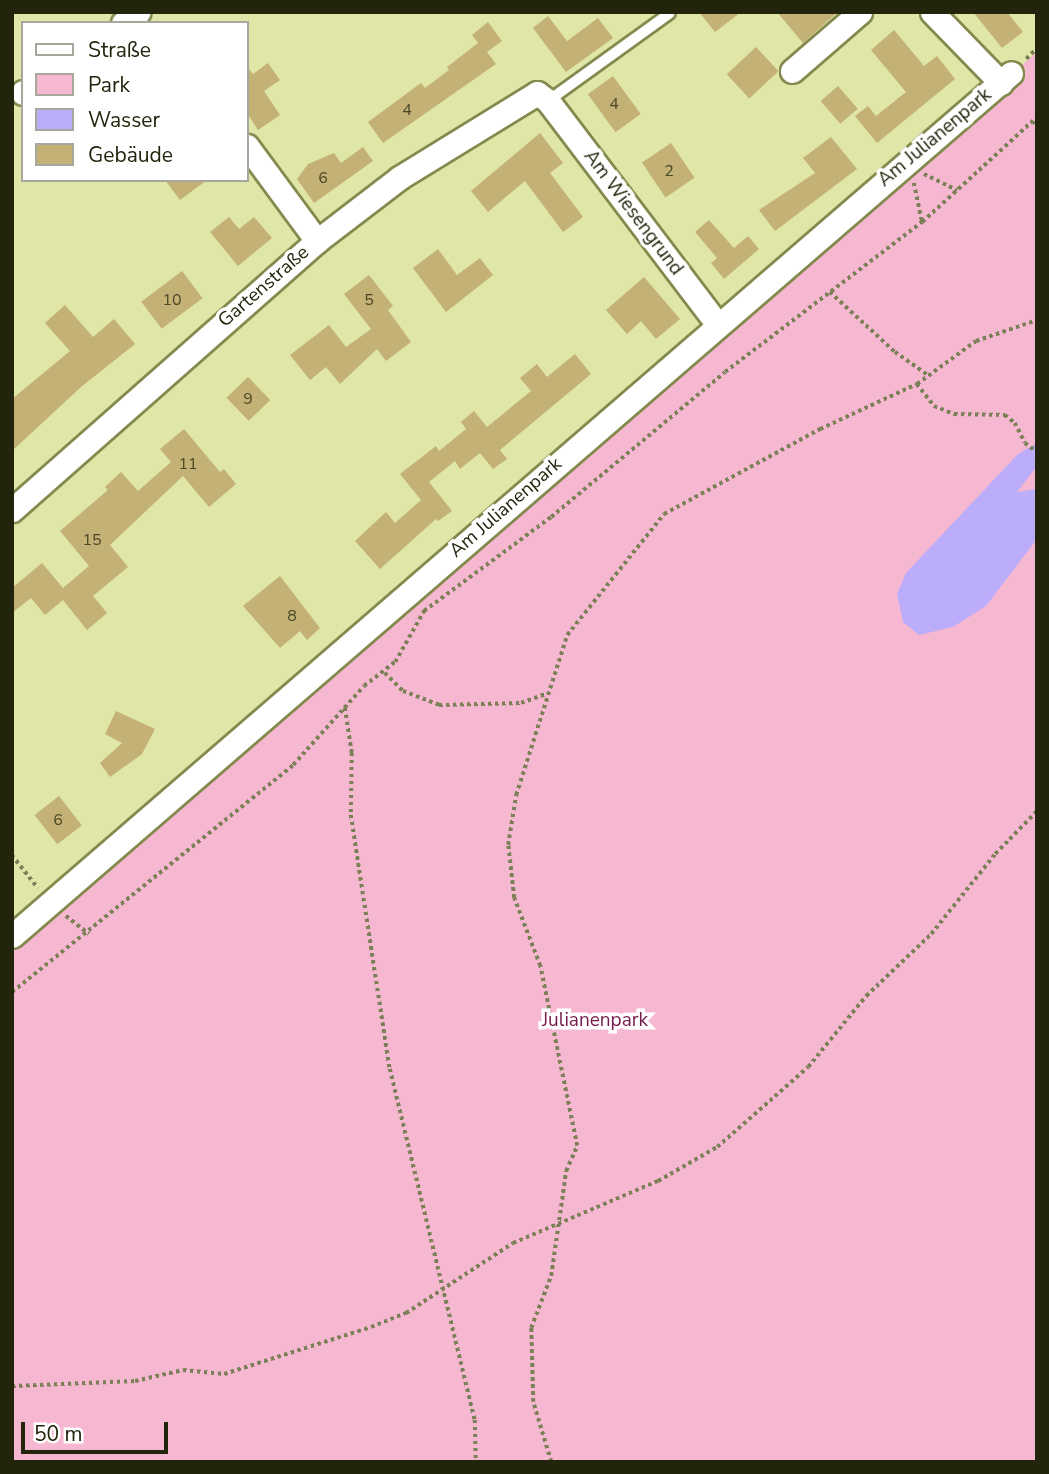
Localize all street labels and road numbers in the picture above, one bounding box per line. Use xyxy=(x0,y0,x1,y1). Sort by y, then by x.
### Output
street label: Am Julianenpark xyxy=(874,84,996,192)
street label: Am Wiesengrund xyxy=(578,146,688,280)
street label: Gartenstraße xyxy=(214,241,314,333)
street label: Am Julianenpark xyxy=(445,453,567,563)

